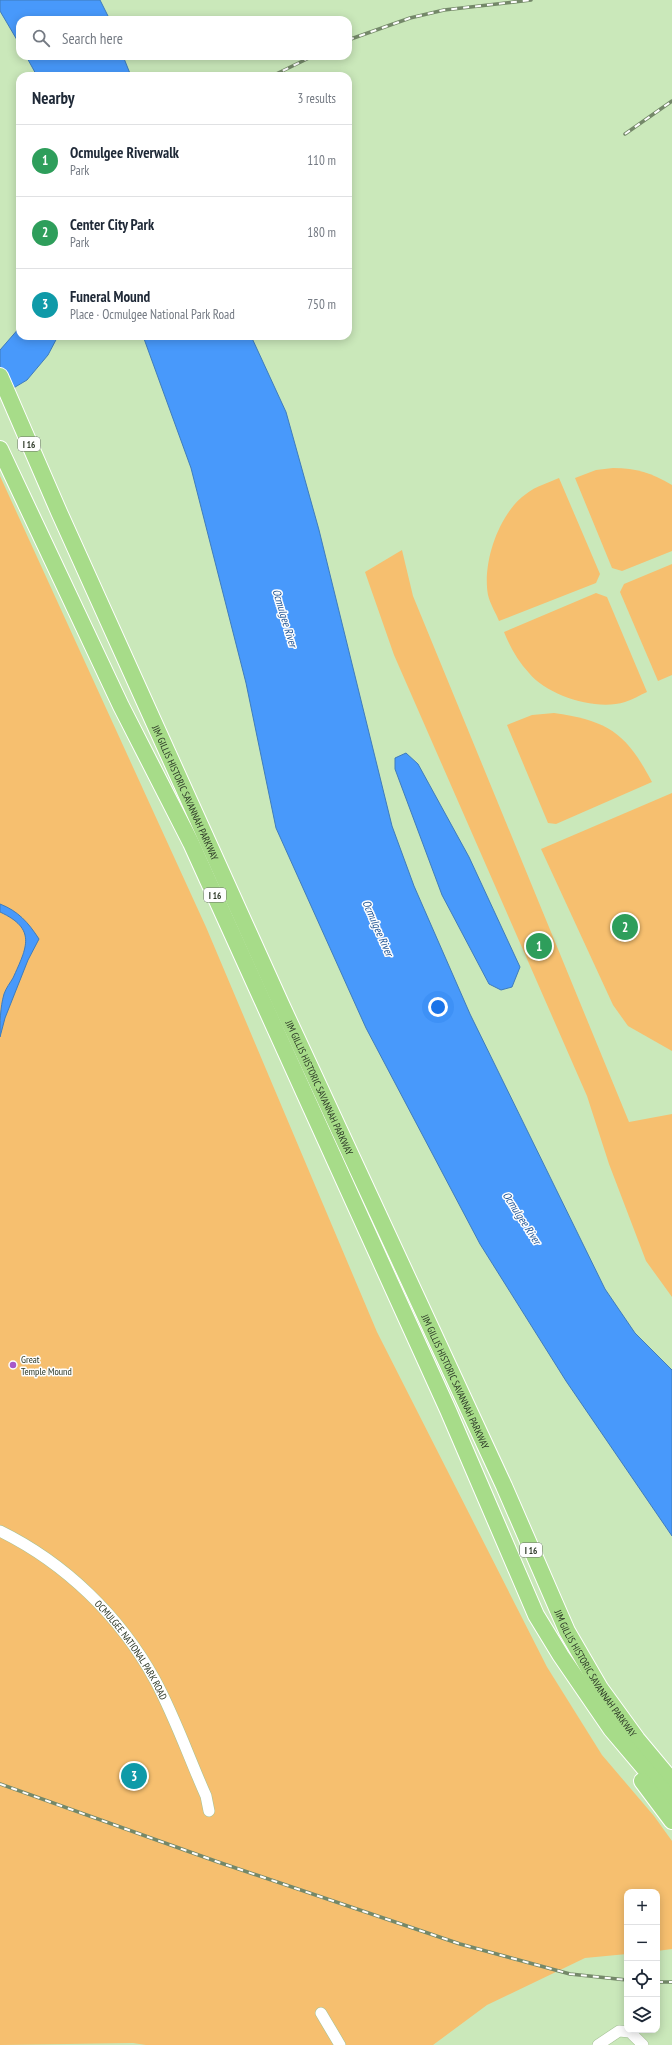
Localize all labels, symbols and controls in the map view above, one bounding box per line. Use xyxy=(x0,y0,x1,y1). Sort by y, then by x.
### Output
search box xyxy=(16,16,352,60)
icon: search xyxy=(30,27,52,49)
text: Search here xyxy=(62,29,123,48)
text: Nearby xyxy=(32,87,75,109)
text: 3 results xyxy=(297,90,336,107)
text: Ocmulgee Riverwalk xyxy=(70,143,179,162)
text: 1 xyxy=(42,152,48,169)
text: 110 m xyxy=(307,152,336,169)
text: Park xyxy=(70,162,89,179)
text: Center City Park xyxy=(70,215,154,234)
text: 2 xyxy=(42,224,48,241)
text: 180 m xyxy=(307,224,336,241)
text: Park xyxy=(70,234,89,251)
text: Funeral Mound xyxy=(70,287,150,306)
text: 3 xyxy=(42,296,48,313)
text: 750 m xyxy=(307,296,336,313)
text: Place · Ocmulgee National Park Road xyxy=(70,306,235,323)
road number: I 16 xyxy=(18,437,40,451)
water label: Ocmulgee River xyxy=(270,587,301,651)
street label: JIM GILLIS HISTORIC SAVANNAH PARKWAY xyxy=(149,722,222,863)
road number: I 16 xyxy=(204,888,226,902)
water label: Ocmulgee River xyxy=(359,898,397,960)
pin: 2 xyxy=(612,912,638,942)
pin: 1 xyxy=(526,931,552,961)
your location xyxy=(428,997,448,1017)
street label: JIM GILLIS HISTORIC SAVANNAH PARKWAY xyxy=(282,1017,357,1157)
water label: Ocmulgee River xyxy=(500,1189,545,1249)
street label: JIM GILLIS HISTORIC SAVANNAH PARKWAY xyxy=(418,1311,493,1451)
place label: Great Temple Mound xyxy=(21,1353,72,1378)
marker: Great Temple Mound xyxy=(8,1360,18,1370)
road number: I 16 xyxy=(520,1543,542,1557)
street label: OCMULGEE NATIONAL PARK ROAD xyxy=(92,1597,170,1702)
street label: JIM GILLIS HISTORIC SAVANNAH PARKWAY xyxy=(552,1607,640,1739)
pin: 3 xyxy=(121,1761,147,1791)
map controls xyxy=(624,1889,660,2033)
button: + xyxy=(624,1889,660,1925)
button: − xyxy=(624,1925,660,1961)
button: locate xyxy=(624,1961,660,1997)
button: layers xyxy=(624,1997,660,2033)

